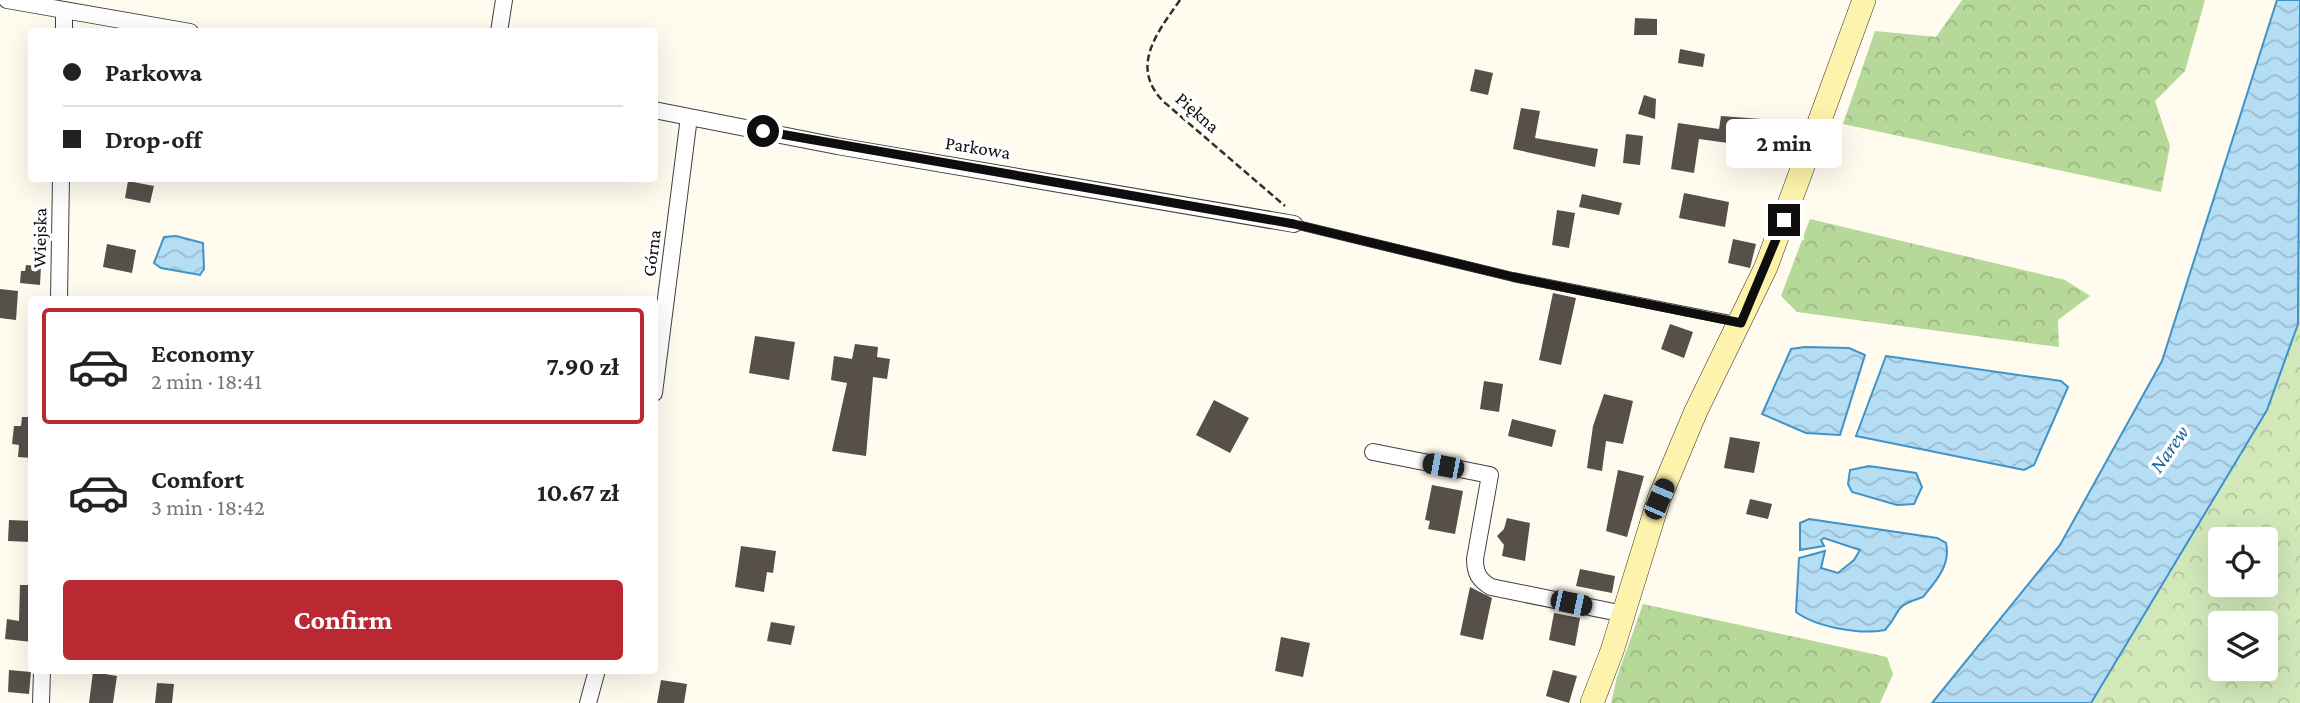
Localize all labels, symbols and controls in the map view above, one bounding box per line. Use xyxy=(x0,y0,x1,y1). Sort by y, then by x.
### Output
text: Parkowa xyxy=(105,58,202,87)
street label: Piękna xyxy=(1172,88,1224,137)
route start xyxy=(747,115,779,147)
callout: 2 min xyxy=(1726,118,1842,168)
text: Drop-off xyxy=(105,125,202,154)
text: 2 min xyxy=(1756,130,1812,156)
street label: Parkowa xyxy=(944,132,1012,163)
route end xyxy=(1768,204,1800,236)
street label: Wiejska xyxy=(28,207,52,268)
street label: Górna xyxy=(638,228,665,278)
icon: car xyxy=(67,335,130,398)
text: Economy xyxy=(151,339,254,368)
text: 7.90 zł xyxy=(546,352,619,381)
text: 2 min · 18:41 xyxy=(151,368,262,394)
water label: Narew xyxy=(2144,421,2194,477)
car xyxy=(1421,452,1466,480)
icon: car xyxy=(67,461,130,524)
text: Comfort xyxy=(151,465,244,494)
car xyxy=(1642,476,1677,522)
text: 10.67 zł xyxy=(537,478,619,507)
text: 3 min · 18:42 xyxy=(151,494,265,520)
map controls xyxy=(2208,527,2278,681)
button: locate xyxy=(2208,527,2278,597)
button: Confirm xyxy=(63,580,623,660)
car xyxy=(1549,588,1594,618)
button: layers xyxy=(2208,611,2278,681)

